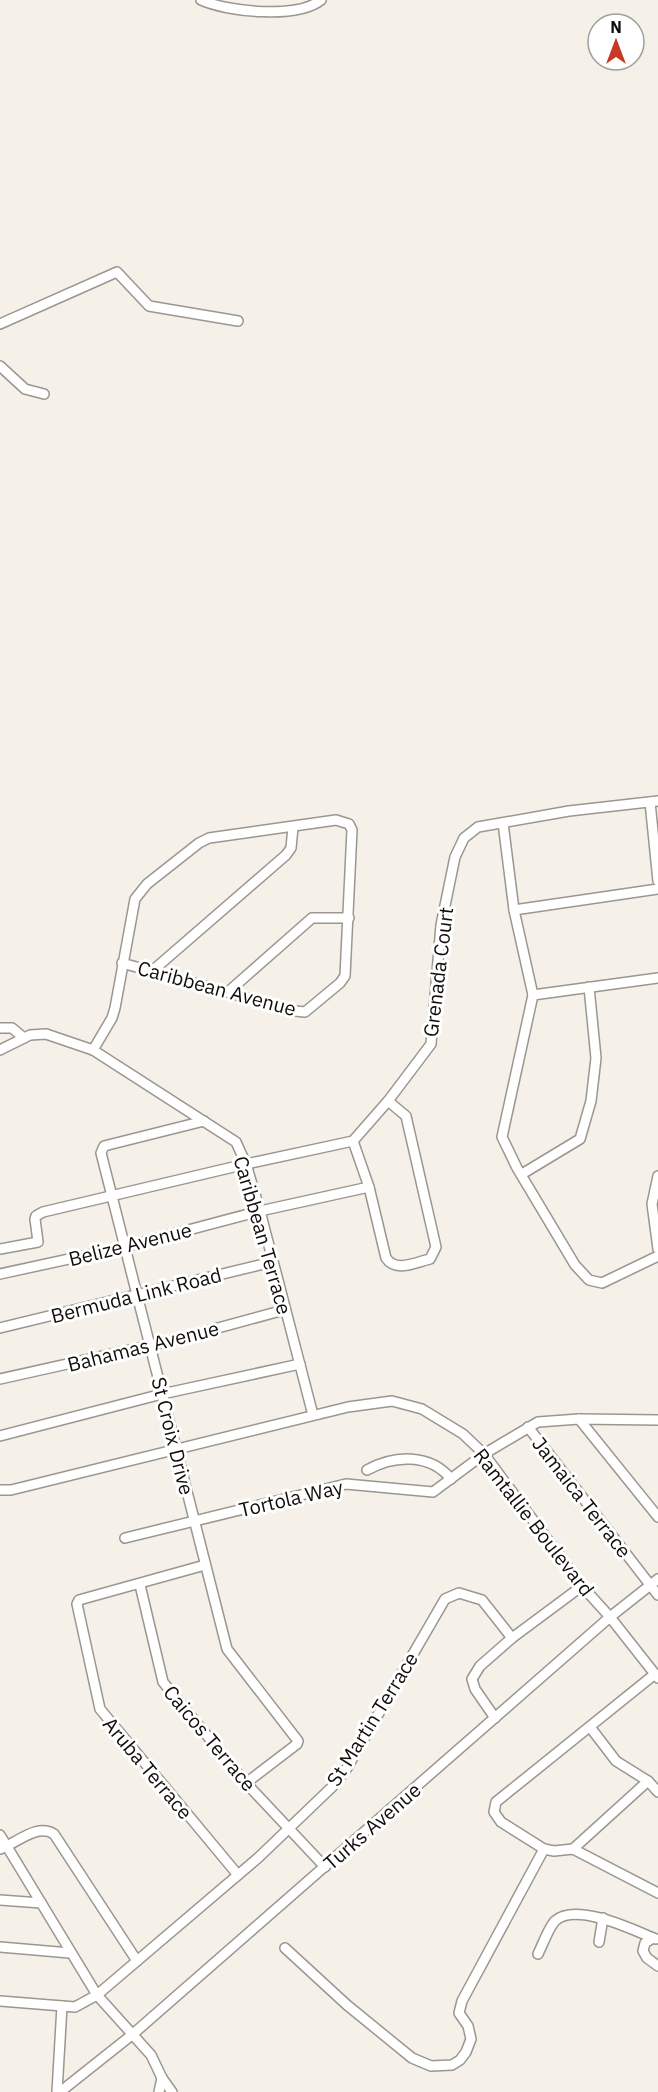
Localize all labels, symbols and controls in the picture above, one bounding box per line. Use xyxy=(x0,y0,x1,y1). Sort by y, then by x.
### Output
north arrow xyxy=(586,12,646,72)
text: N xyxy=(610,17,622,37)
street label: Grenada Court xyxy=(417,906,459,1038)
street label: Caribbean Avenue xyxy=(135,954,299,1022)
street label: Caribbean Terrace xyxy=(227,1153,299,1317)
street label: Belize Avenue xyxy=(66,1216,194,1272)
street label: Bermuda Link Road xyxy=(48,1261,224,1329)
street label: Bahamas Avenue xyxy=(64,1314,222,1378)
street label: St Croix Drive xyxy=(145,1374,201,1498)
street label: Jamaica Terrace xyxy=(526,1431,638,1563)
street label: Ramtallie Boulevard xyxy=(468,1442,600,1602)
street label: Tortola Way xyxy=(236,1473,346,1523)
street label: St Martin Terrace xyxy=(320,1647,424,1791)
street label: Caicos Terrace xyxy=(158,1679,262,1797)
street label: Aruba Terrace xyxy=(97,1711,199,1825)
street label: Turks Avenue xyxy=(318,1776,426,1876)

